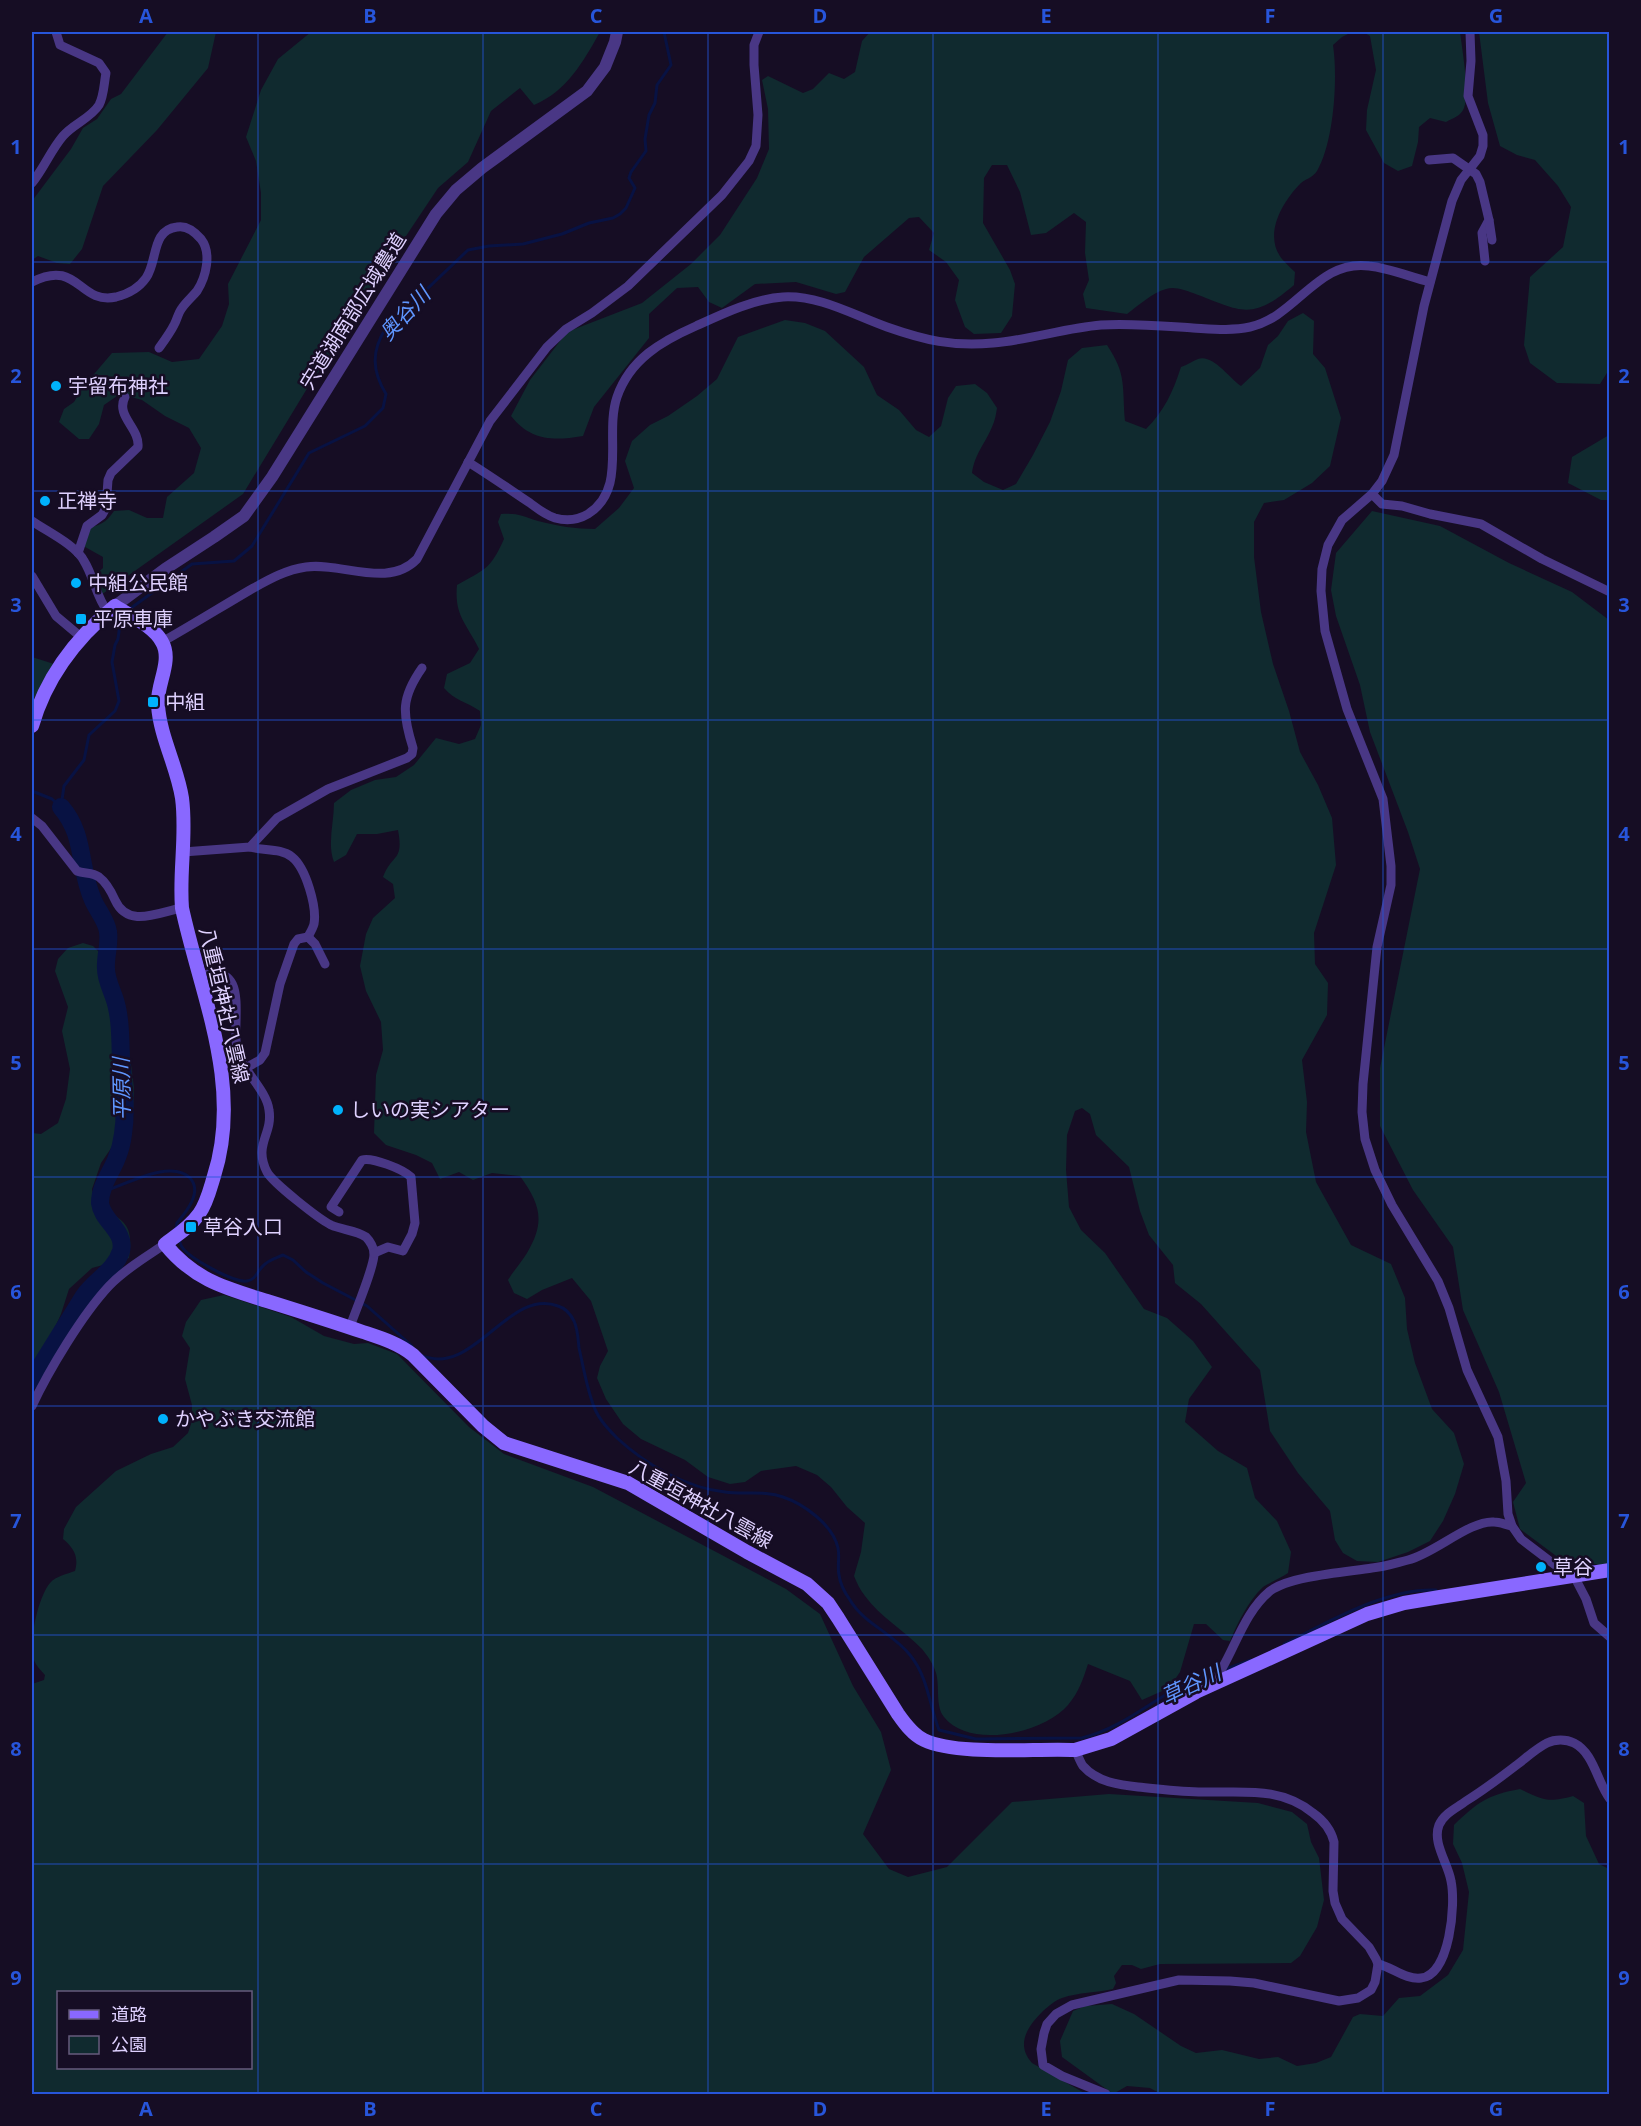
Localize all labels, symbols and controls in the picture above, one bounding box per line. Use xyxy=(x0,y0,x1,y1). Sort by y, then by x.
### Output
text: A xyxy=(139,2,153,29)
text: B xyxy=(363,2,377,29)
text: C xyxy=(590,2,603,29)
text: D xyxy=(813,2,827,29)
text: E xyxy=(1040,2,1052,29)
text: F xyxy=(1265,2,1275,29)
text: G xyxy=(1489,2,1503,29)
text: 1 xyxy=(10,133,22,160)
text: 1 xyxy=(1618,133,1630,160)
street label: 宍道湖南部広域農道 xyxy=(293,227,412,394)
water label: 奥谷川 xyxy=(373,279,437,346)
text: 2 xyxy=(10,362,22,389)
text: 2 xyxy=(1618,362,1630,389)
place label: 宇留布神社 xyxy=(68,372,168,399)
marker: 宇留布神社 xyxy=(49,379,63,393)
place label: 正禅寺 xyxy=(57,487,117,514)
marker: 正禅寺 xyxy=(38,494,52,508)
place label: 中組公民館 xyxy=(88,569,188,596)
marker: 中組公民館 xyxy=(69,576,83,590)
text: 3 xyxy=(10,591,22,618)
text: 3 xyxy=(1618,591,1630,618)
place label: 平原車庫 xyxy=(93,605,173,632)
marker: 平原車庫 xyxy=(74,612,88,626)
place label: 中組 xyxy=(165,688,205,715)
marker: 中組 xyxy=(146,695,160,709)
text: 4 xyxy=(10,820,22,847)
text: 4 xyxy=(1618,820,1630,847)
street label: 八重垣神社八雲線 xyxy=(193,924,256,1086)
text: 5 xyxy=(10,1049,22,1076)
text: 5 xyxy=(1618,1049,1630,1076)
water label: 平原川 xyxy=(106,1055,136,1121)
place label: しいの実シアター xyxy=(350,1096,510,1123)
marker: しいの実シアター xyxy=(331,1103,345,1117)
place label: 草谷入口 xyxy=(203,1213,283,1240)
marker: 草谷入口 xyxy=(184,1220,198,1234)
text: 6 xyxy=(10,1278,22,1305)
text: 6 xyxy=(1618,1278,1630,1305)
place label: かやぶき交流館 xyxy=(175,1405,315,1432)
marker: かやぶき交流館 xyxy=(156,1412,170,1426)
street label: 八重垣神社八雲線 xyxy=(625,1453,778,1554)
text: 7 xyxy=(10,1507,22,1534)
text: 7 xyxy=(1618,1507,1630,1534)
place label: 草谷 xyxy=(1553,1553,1593,1580)
marker: 草谷 xyxy=(1534,1560,1548,1574)
water label: 草谷川 xyxy=(1156,1657,1227,1710)
text: 8 xyxy=(10,1735,22,1762)
text: 8 xyxy=(1618,1735,1630,1762)
text: 9 xyxy=(10,1964,22,1991)
text: 9 xyxy=(1618,1964,1630,1991)
legend xyxy=(57,1991,252,2069)
text: 道路 xyxy=(111,2002,147,2026)
text: 公園 xyxy=(111,2032,147,2056)
text: A xyxy=(139,2095,153,2122)
text: B xyxy=(363,2095,377,2122)
text: C xyxy=(590,2095,603,2122)
text: D xyxy=(813,2095,827,2122)
text: E xyxy=(1040,2095,1052,2122)
text: F xyxy=(1265,2095,1275,2122)
text: G xyxy=(1489,2095,1503,2122)

